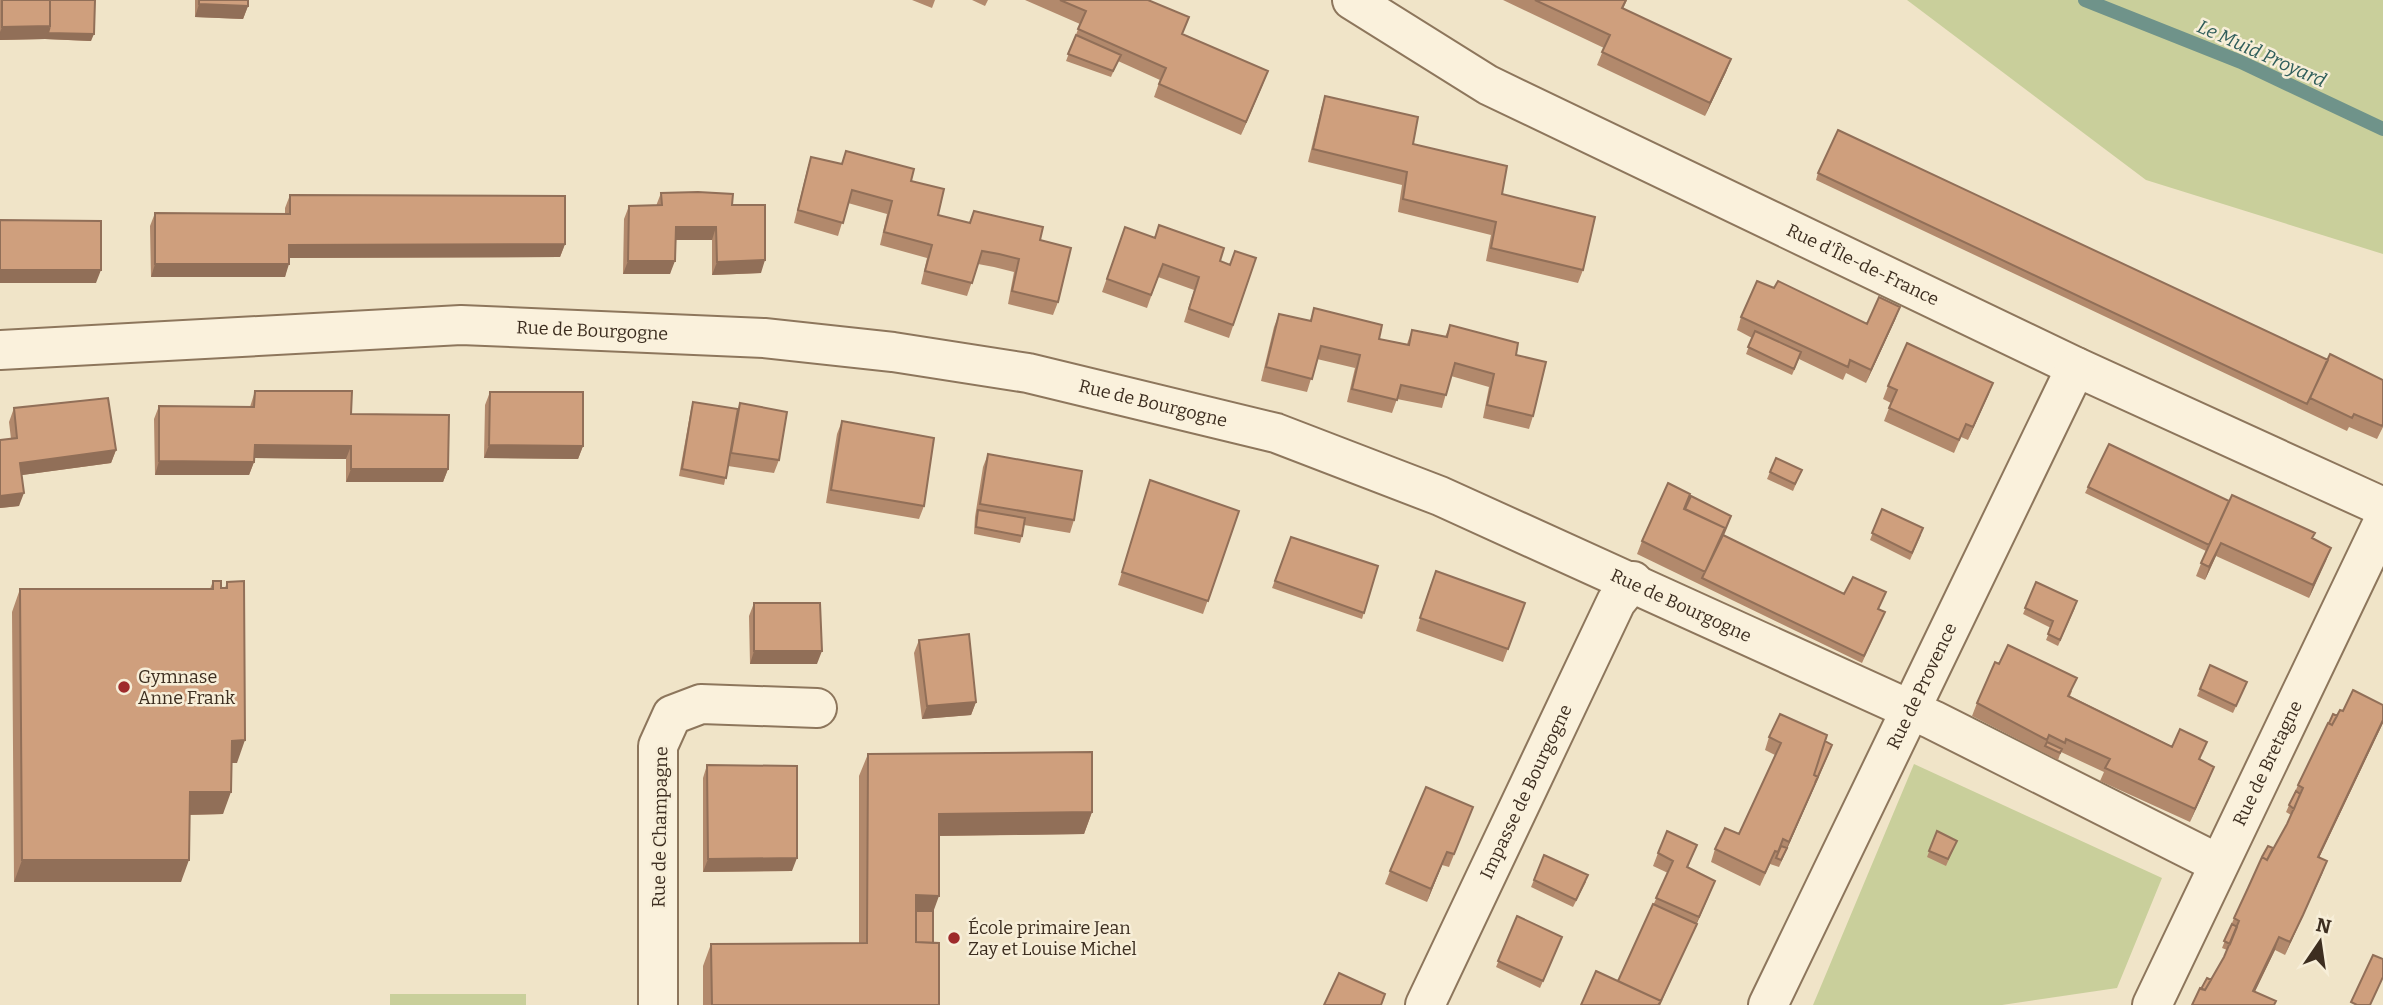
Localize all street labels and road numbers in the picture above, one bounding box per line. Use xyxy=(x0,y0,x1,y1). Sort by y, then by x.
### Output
street label: Rue d'Île-de-France xyxy=(1783,219,1943,311)
street label: Rue de Bourgogne xyxy=(516,316,669,345)
street label: Rue de Bourgogne xyxy=(1077,375,1230,432)
street label: Rue de Bourgogne xyxy=(1607,564,1755,647)
street label: Rue de Provence xyxy=(1882,619,1962,753)
street label: Rue de Bretagne xyxy=(2228,697,2307,829)
street label: Impasse de Bourgogne xyxy=(1475,701,1577,883)
street label: Rue de Champagne xyxy=(648,746,672,908)

